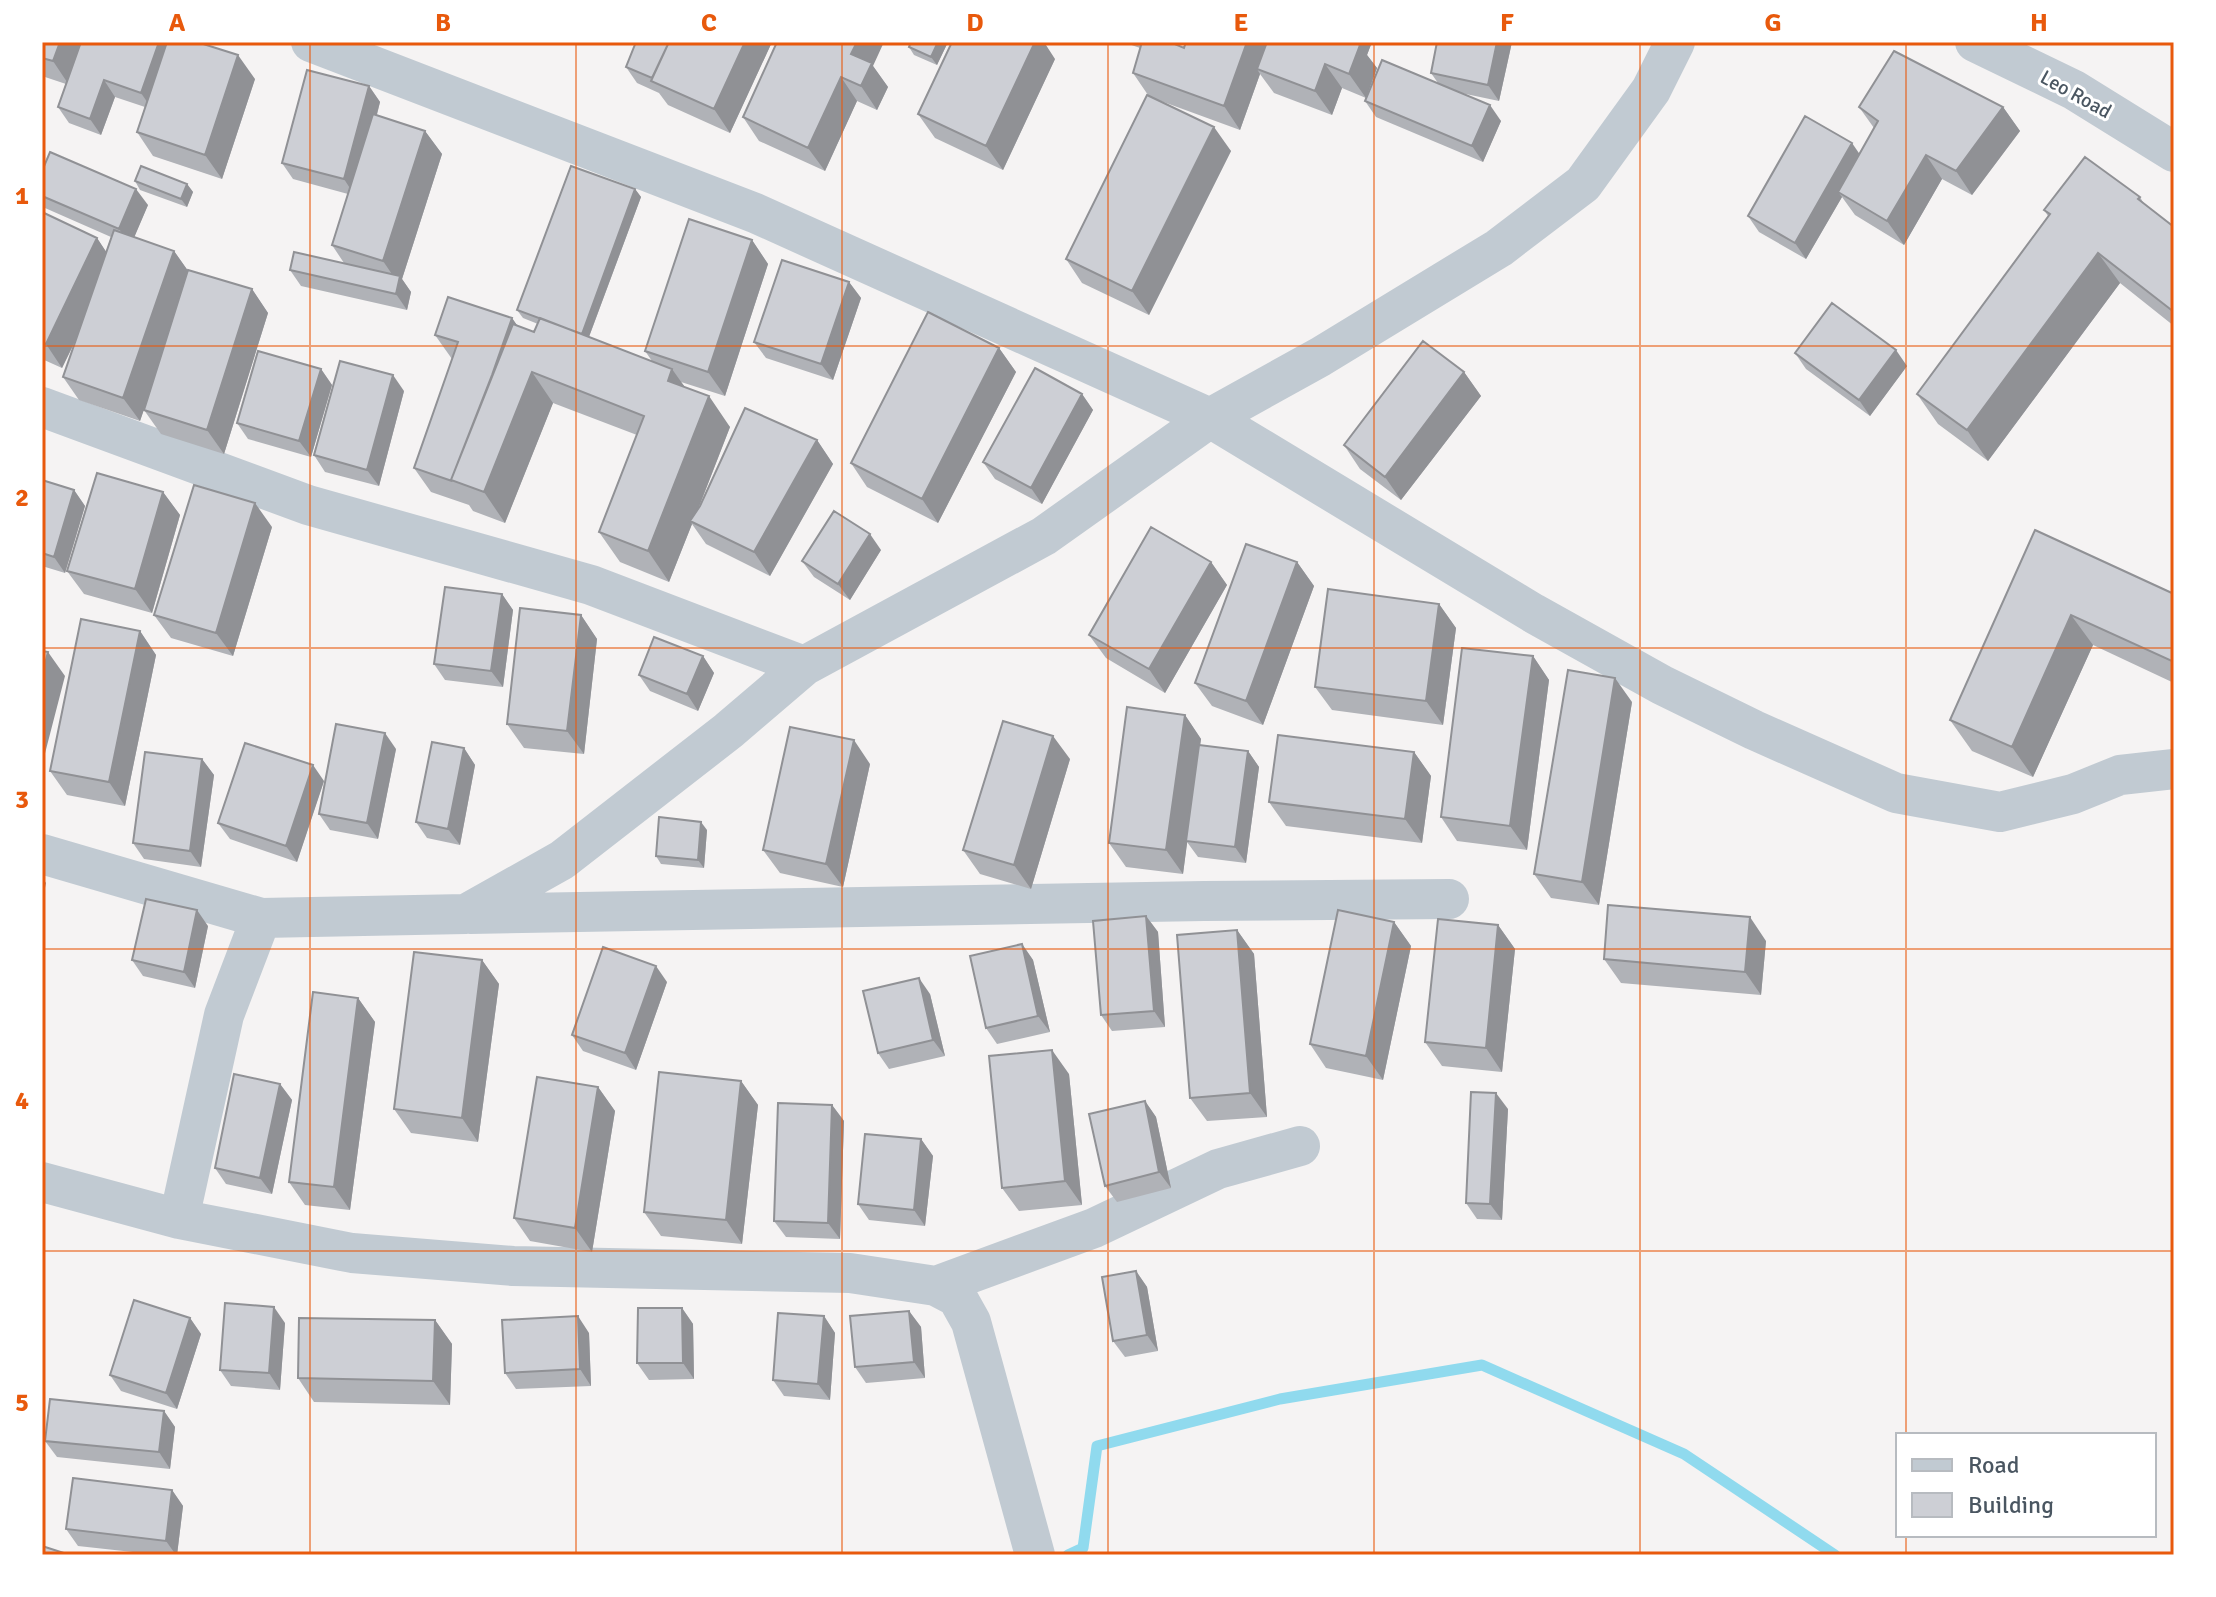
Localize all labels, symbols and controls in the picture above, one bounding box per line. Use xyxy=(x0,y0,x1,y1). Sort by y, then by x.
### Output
text: A xyxy=(169,7,186,39)
text: B xyxy=(435,7,451,39)
text: C xyxy=(701,7,717,39)
text: D xyxy=(966,7,984,39)
text: E xyxy=(1234,7,1248,39)
text: F xyxy=(1500,7,1514,39)
text: G xyxy=(1764,7,1782,39)
text: H xyxy=(2030,7,2048,39)
street label: Leo Road xyxy=(2036,65,2116,124)
text: 1 xyxy=(15,180,29,212)
text: 2 xyxy=(15,482,29,514)
text: 3 xyxy=(15,784,29,816)
text: 4 xyxy=(15,1085,29,1117)
text: 5 xyxy=(15,1387,29,1419)
legend xyxy=(1896,1433,2156,1537)
text: Road xyxy=(1968,1450,2019,1480)
text: Building xyxy=(1968,1490,2054,1520)

